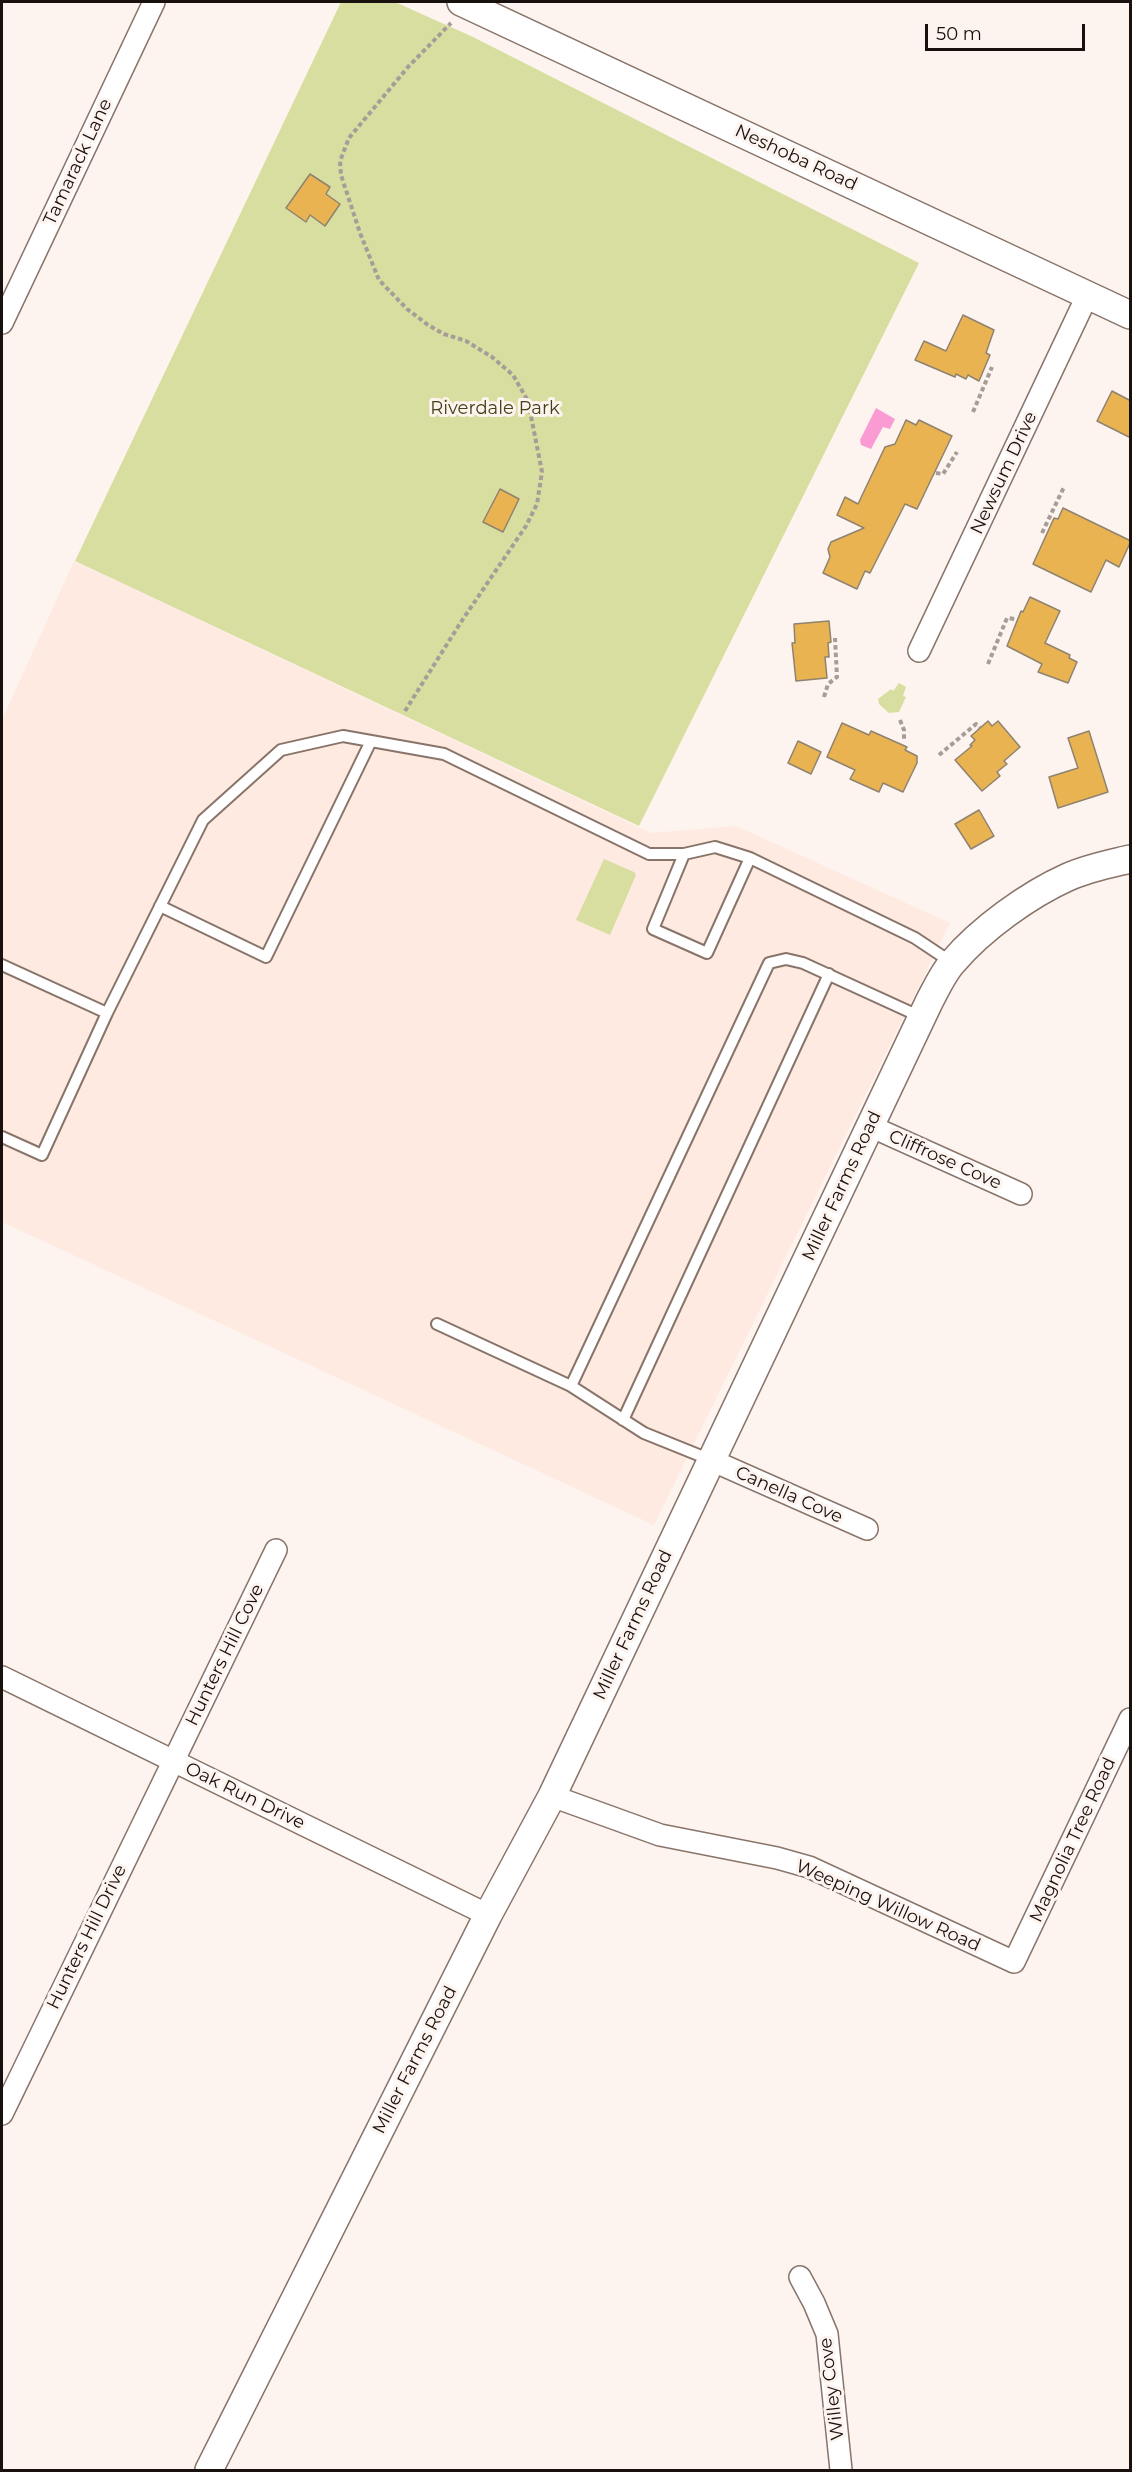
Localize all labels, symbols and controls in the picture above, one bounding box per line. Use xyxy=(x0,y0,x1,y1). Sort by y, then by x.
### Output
scale bar xyxy=(928,12,1088,50)
text: 50 m xyxy=(936,23,982,45)
street label: Tamarack Lane xyxy=(39,95,117,229)
street label: Neshoba Road xyxy=(731,120,861,196)
park label: Riverdale Park xyxy=(430,398,560,420)
street label: Newsum Drive xyxy=(966,408,1042,538)
street label: Miller Farms Road xyxy=(798,1108,886,1264)
street label: Cliffrose Cove xyxy=(885,1126,1005,1194)
street label: Canella Cove xyxy=(732,1462,846,1528)
street label: Miller Farms Road xyxy=(589,1547,677,1703)
street label: Hunters Hill Cove xyxy=(181,1581,269,1729)
street label: Magnolia Tree Road xyxy=(1025,1754,1121,1926)
street label: Oak Run Drive xyxy=(182,1758,308,1834)
street label: Weeping Willow Road xyxy=(792,1855,984,1957)
street label: Hunters Hill Drive xyxy=(43,1861,131,2013)
street label: Miller Farms Road xyxy=(368,1983,462,2137)
street label: Willey Cove xyxy=(815,2336,849,2442)

